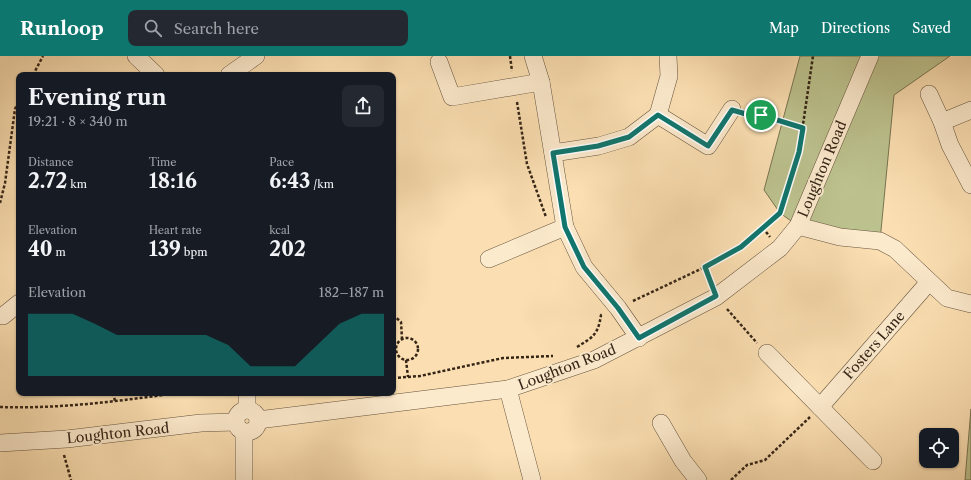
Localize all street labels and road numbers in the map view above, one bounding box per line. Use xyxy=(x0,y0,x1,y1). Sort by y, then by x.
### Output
street label: Loughton Road xyxy=(794,118,851,220)
street label: Fosters Lane xyxy=(839,307,909,383)
street label: Loughton Road xyxy=(516,340,619,394)
street label: Loughton Road xyxy=(66,419,171,447)

